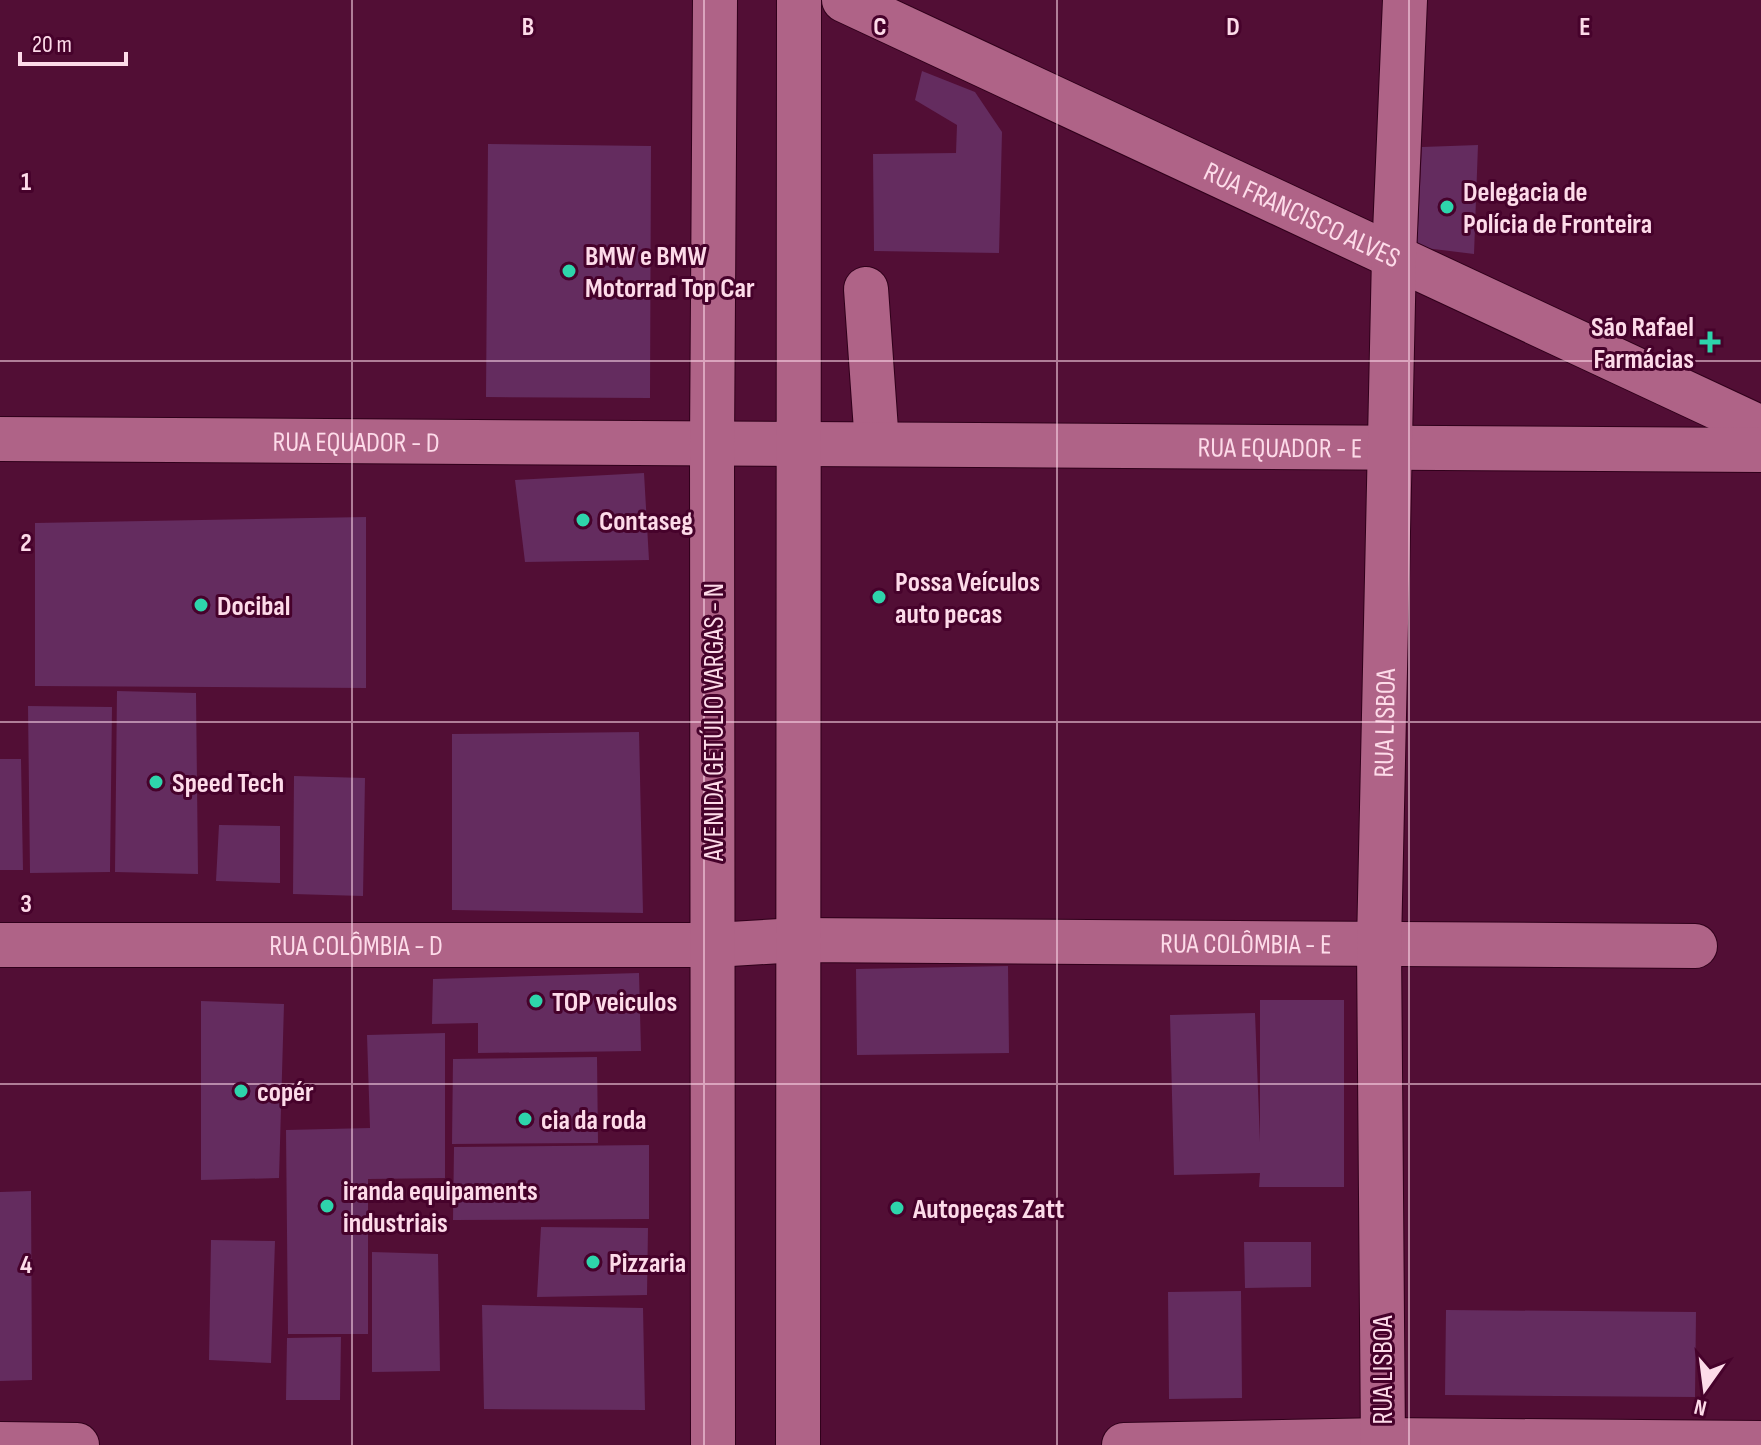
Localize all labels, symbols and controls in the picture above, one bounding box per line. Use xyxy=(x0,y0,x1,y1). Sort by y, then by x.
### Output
text: B xyxy=(522,12,534,43)
text: C xyxy=(873,12,887,43)
text: D xyxy=(1226,12,1240,43)
text: E xyxy=(1579,12,1591,43)
scale bar xyxy=(20,16,126,66)
text: 20 m xyxy=(32,30,72,59)
street label: RUA FRANCISCO ALVES xyxy=(1198,155,1405,275)
text: 1 xyxy=(21,167,31,198)
place label: Delegacia de Polícia de Fronteira xyxy=(1463,176,1652,241)
marker: Delegacia de Polícia de Fronteira xyxy=(1438,198,1456,216)
place label: BMW e BMW Motorrad Top Car xyxy=(585,240,755,305)
marker: BMW e BMW Motorrad Top Car xyxy=(560,262,578,280)
place label: São Rafael Farmácias xyxy=(1591,311,1694,376)
marker: São Rafael Farmácias xyxy=(1701,333,1719,351)
street label: RUA EQUADOR - D xyxy=(272,426,440,460)
street label: RUA EQUADOR - E xyxy=(1197,431,1362,466)
place label: Contaseg xyxy=(599,505,693,538)
marker: Contaseg xyxy=(574,511,592,529)
text: 2 xyxy=(20,528,32,559)
place label: Possa Veículos auto pecas xyxy=(895,566,1040,631)
street label: AVENIDA GETÚLIO VARGAS - N xyxy=(698,583,731,862)
marker: Possa Veículos auto pecas xyxy=(870,588,888,606)
place label: Docibal xyxy=(217,590,290,623)
marker: Docibal xyxy=(192,596,210,614)
street label: RUA LISBOA xyxy=(1368,667,1403,778)
place label: Speed Tech xyxy=(172,767,284,800)
marker: Speed Tech xyxy=(147,773,165,791)
text: 3 xyxy=(20,889,32,920)
street label: RUA COLÔMBIA - E xyxy=(1160,927,1332,962)
street label: RUA COLÔMBIA - D xyxy=(269,930,443,963)
place label: TOP veiculos xyxy=(552,986,677,1019)
marker: TOP veiculos xyxy=(527,992,545,1010)
place label: copér xyxy=(257,1076,314,1109)
marker: copér xyxy=(232,1082,250,1100)
place label: cia da roda xyxy=(541,1104,647,1137)
marker: cia da roda xyxy=(516,1110,534,1128)
place label: iranda equipaments industriais xyxy=(343,1175,538,1240)
place label: Autopeças Zatt xyxy=(912,1193,1064,1226)
marker: iranda equipaments industriais xyxy=(318,1197,336,1215)
marker: Autopeças Zatt xyxy=(888,1199,906,1217)
place label: Pizzaria xyxy=(609,1247,686,1280)
text: 4 xyxy=(20,1250,32,1281)
marker: Pizzaria xyxy=(584,1253,602,1271)
street label: RUA LISBOA xyxy=(1367,1314,1400,1425)
north arrow xyxy=(1665,1349,1745,1429)
text: N xyxy=(1692,1392,1709,1421)

